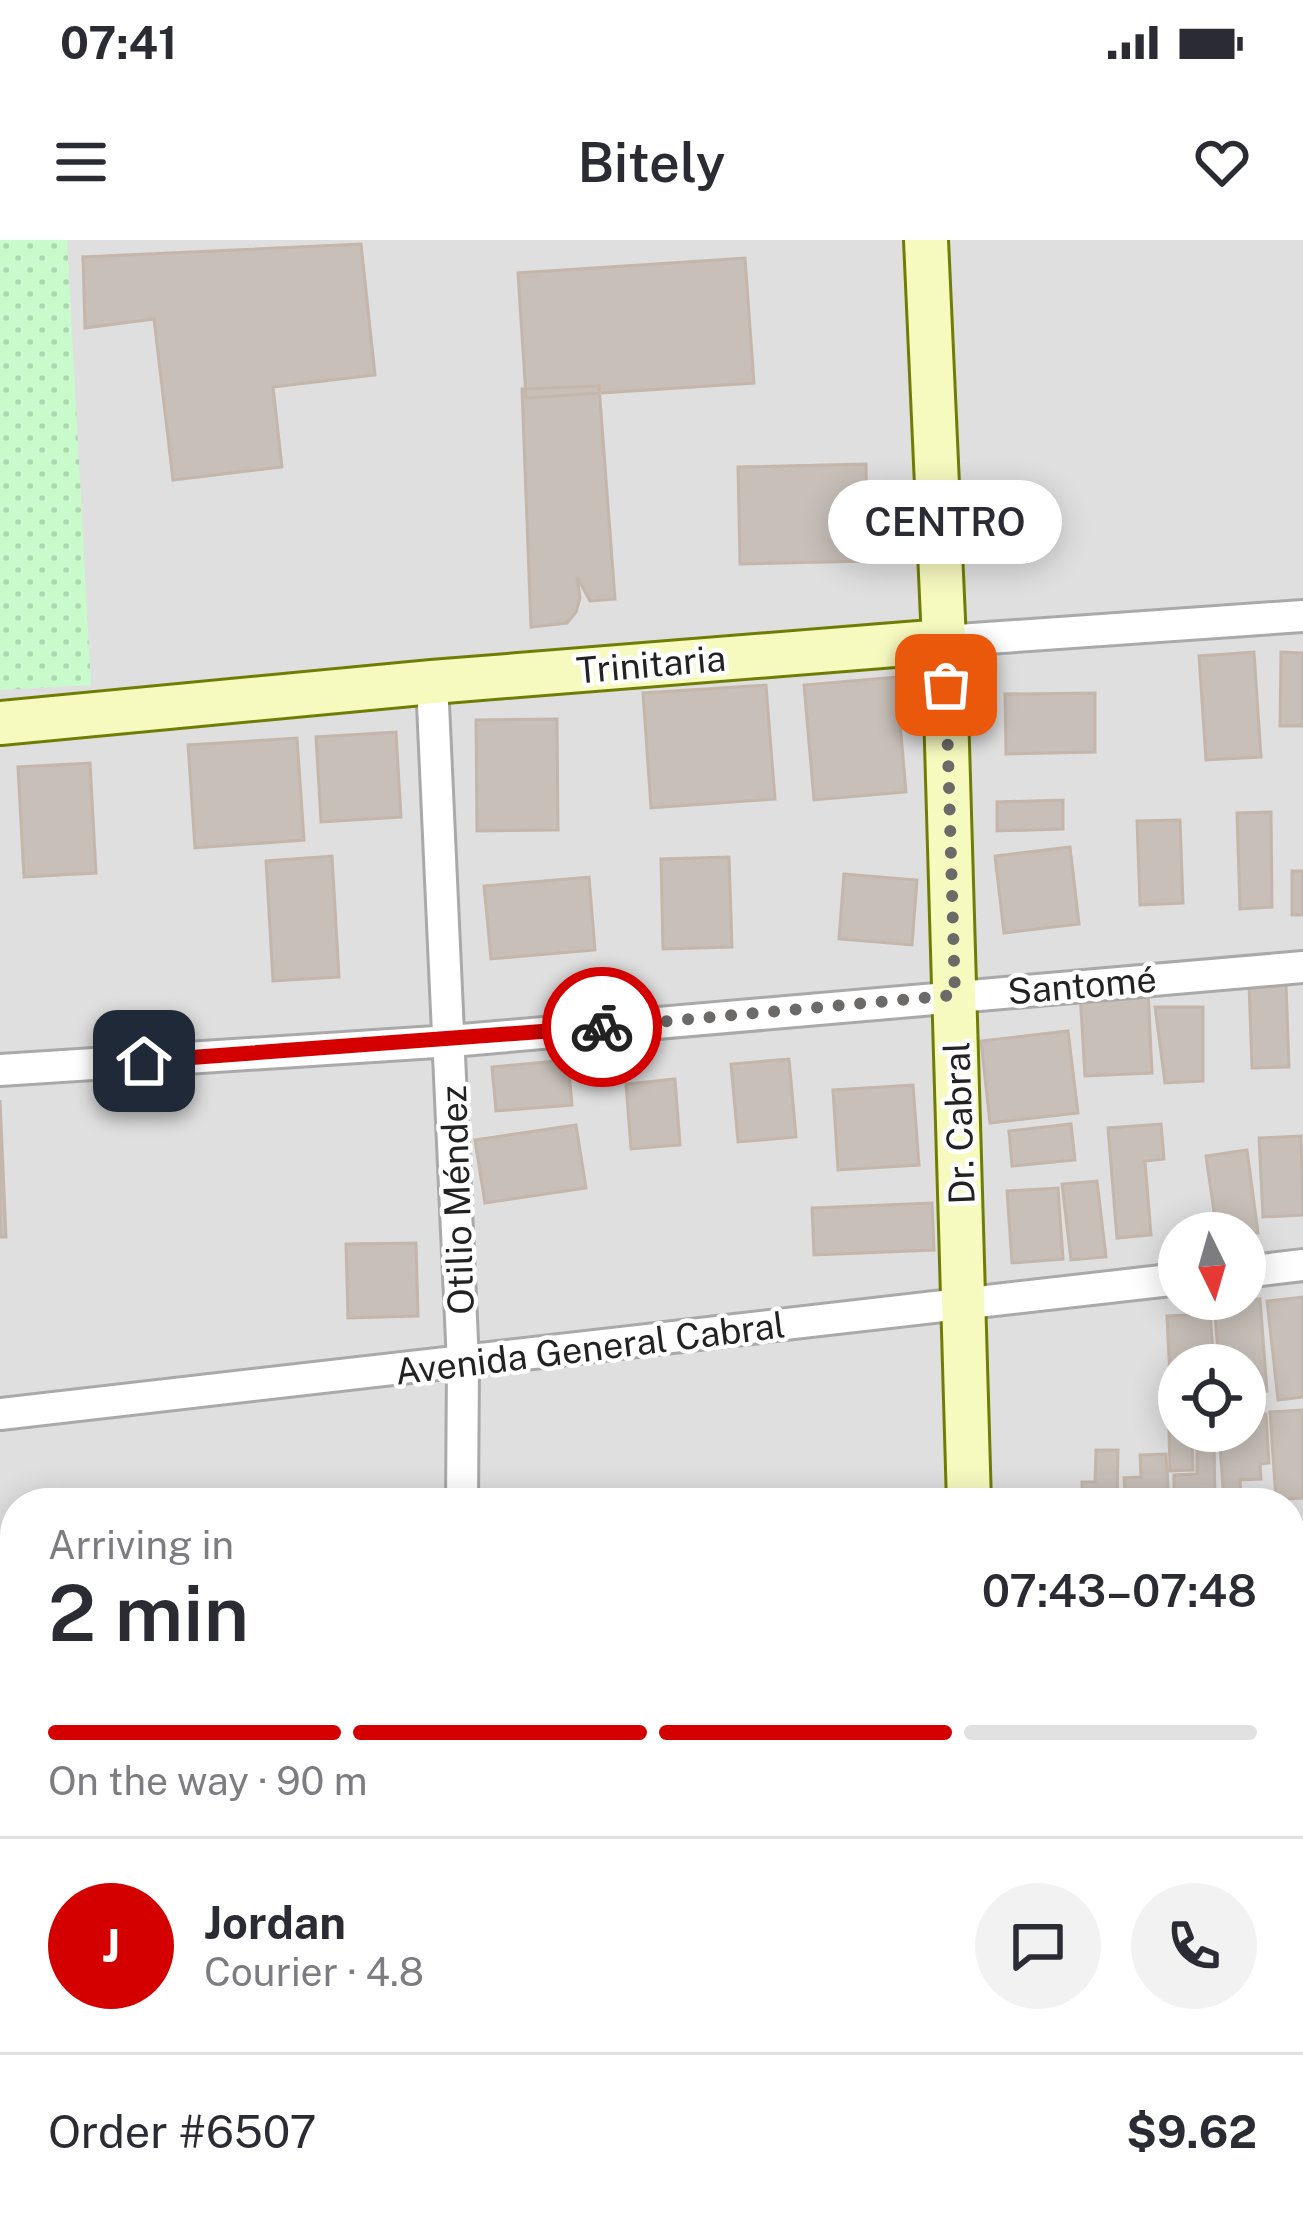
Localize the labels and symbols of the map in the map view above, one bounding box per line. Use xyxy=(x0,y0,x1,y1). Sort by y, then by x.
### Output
callout: CENTRO xyxy=(829,481,1063,565)
pin xyxy=(895,634,997,736)
street label: Trinitaria xyxy=(575,637,727,691)
street label: Santomé xyxy=(1006,958,1158,1012)
courier xyxy=(542,967,662,1087)
pin xyxy=(93,1010,195,1112)
street label: Dr. Cabral xyxy=(935,1041,983,1205)
street label: Otilio Méndez xyxy=(432,1085,482,1315)
north arrow xyxy=(1158,1212,1266,1320)
street label: Avenida General Cabral xyxy=(393,1303,787,1393)

